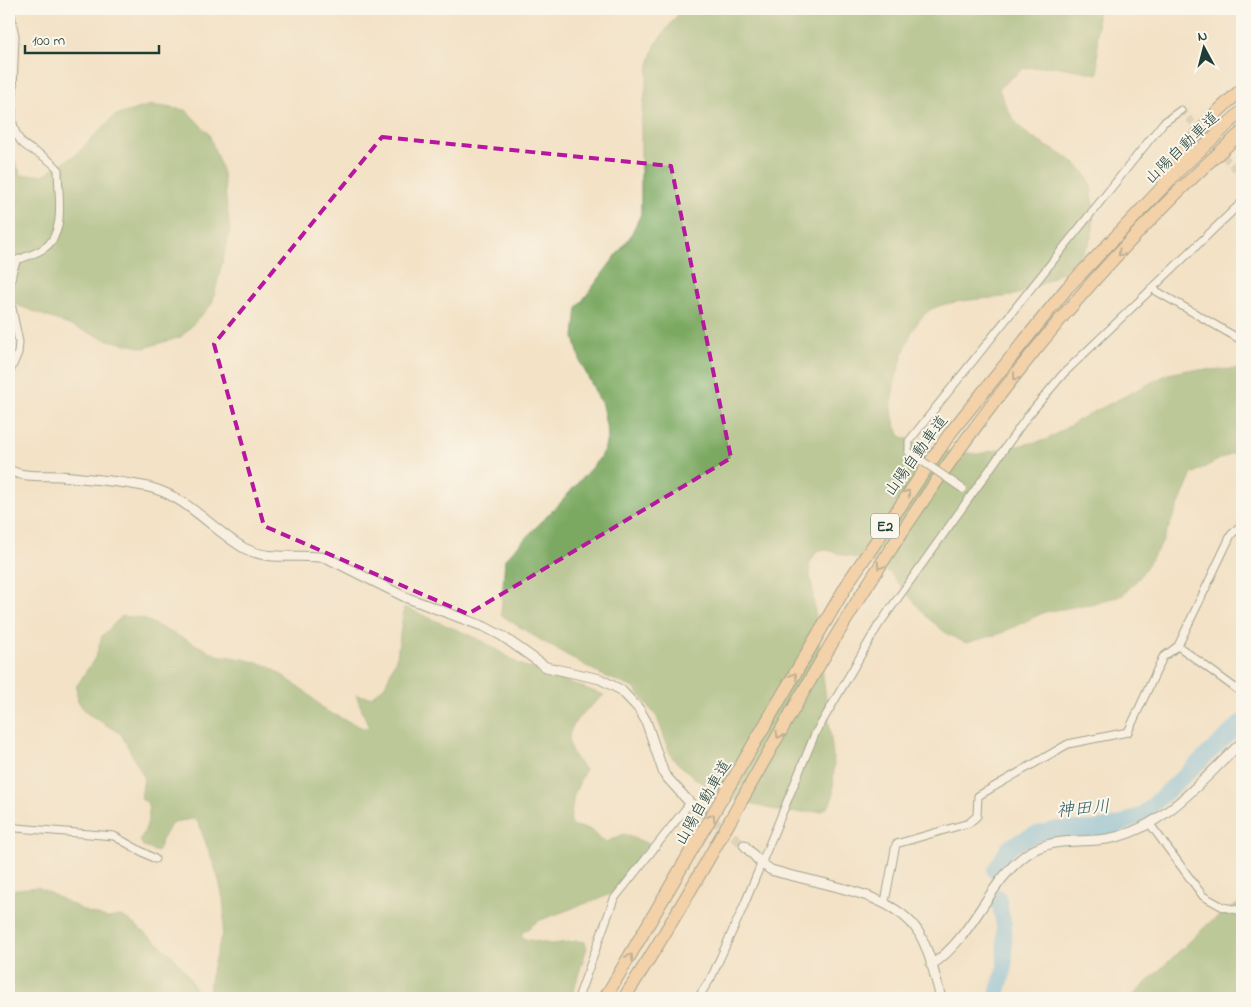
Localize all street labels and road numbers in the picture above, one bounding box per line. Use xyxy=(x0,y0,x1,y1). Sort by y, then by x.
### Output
street label: 山陽自動車道 xyxy=(1140,106,1225,190)
street label: 山陽自動車道 xyxy=(879,410,955,502)
road number: E2 xyxy=(871,514,899,538)
street label: 山陽自動車道 xyxy=(669,755,738,851)

